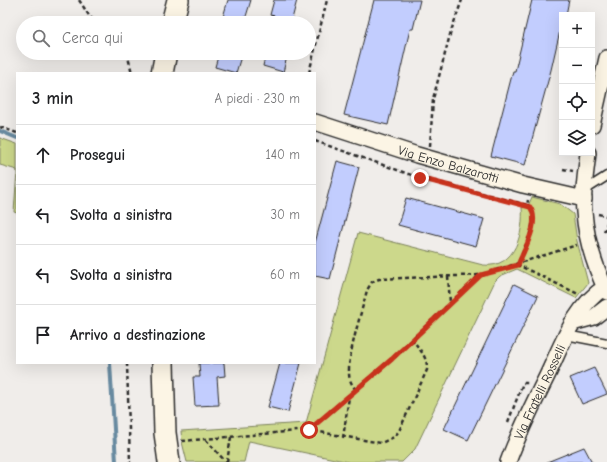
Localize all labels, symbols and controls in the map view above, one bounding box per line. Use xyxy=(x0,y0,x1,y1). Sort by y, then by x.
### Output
map controls xyxy=(559,12,595,156)
button: + xyxy=(559,12,595,48)
search box xyxy=(16,16,316,60)
icon: search xyxy=(30,27,52,49)
text: Cerca qui xyxy=(62,29,123,47)
button: − xyxy=(559,48,595,84)
button: locate xyxy=(559,84,595,120)
text: 3 min xyxy=(32,89,73,108)
text: A piedi · 230 m xyxy=(215,91,300,106)
button: layers xyxy=(559,120,595,156)
street label: Via Enzo Balzarotti xyxy=(396,142,501,186)
icon: ahead xyxy=(32,144,54,166)
text: Prosegui xyxy=(70,146,125,164)
text: 140 m xyxy=(266,147,300,162)
route end xyxy=(411,169,429,187)
icon: left xyxy=(32,204,54,226)
text: Svolta a sinistra xyxy=(70,206,172,224)
text: 30 m xyxy=(270,207,300,222)
icon: left xyxy=(32,264,54,286)
text: Svolta a sinistra xyxy=(70,266,172,284)
text: 60 m xyxy=(270,267,300,282)
icon: arrive xyxy=(32,324,54,346)
text: Arrivo a destinazione xyxy=(70,326,205,344)
street label: Via Fratelli Rosselli xyxy=(511,342,568,442)
route start xyxy=(300,421,318,439)

